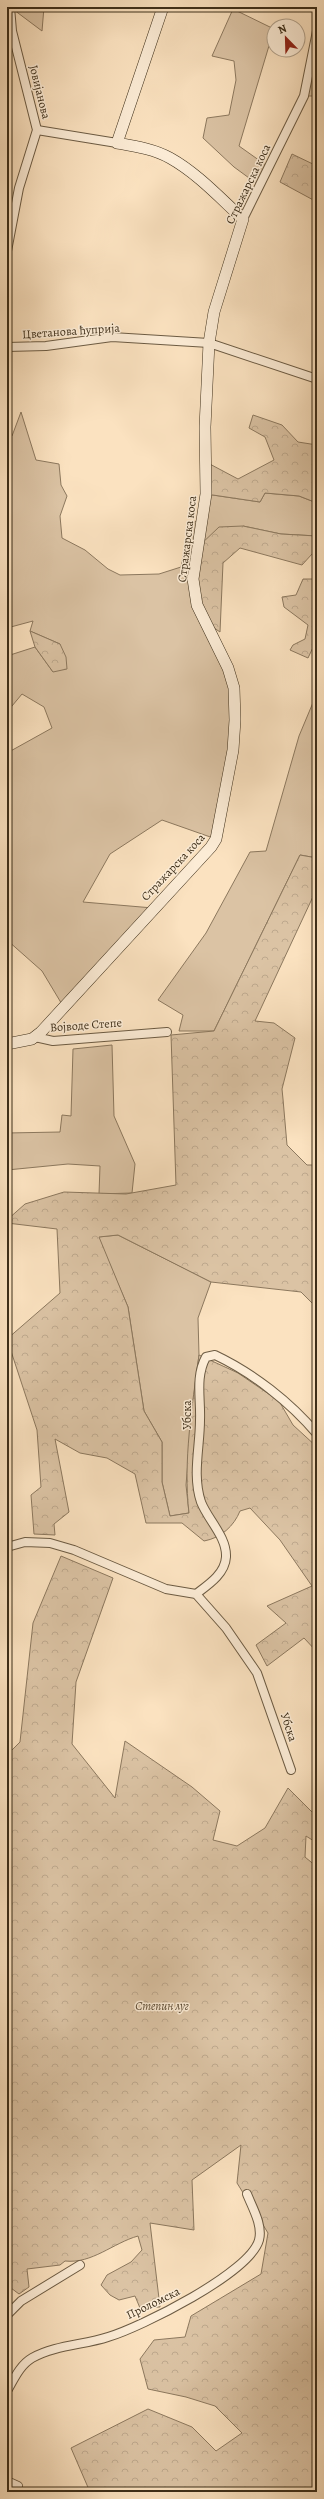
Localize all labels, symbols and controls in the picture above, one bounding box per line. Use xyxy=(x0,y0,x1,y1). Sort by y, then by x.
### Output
north arrow xyxy=(266,18,306,58)
text: N xyxy=(276,21,289,38)
street label: Јовијанова xyxy=(26,63,55,121)
street label: Стражарска коса xyxy=(222,141,274,227)
street label: Цветанова ћуприја xyxy=(22,320,121,342)
street label: Стражарска коса xyxy=(174,494,200,583)
street label: Стражарска коса xyxy=(137,829,209,904)
street label: Војводе Степе xyxy=(49,1015,123,1035)
street label: Убска xyxy=(179,1400,195,1430)
street label: Убска xyxy=(277,1710,301,1744)
park label: Степин луг xyxy=(135,1998,189,2014)
street label: Проломска xyxy=(124,2283,183,2323)

